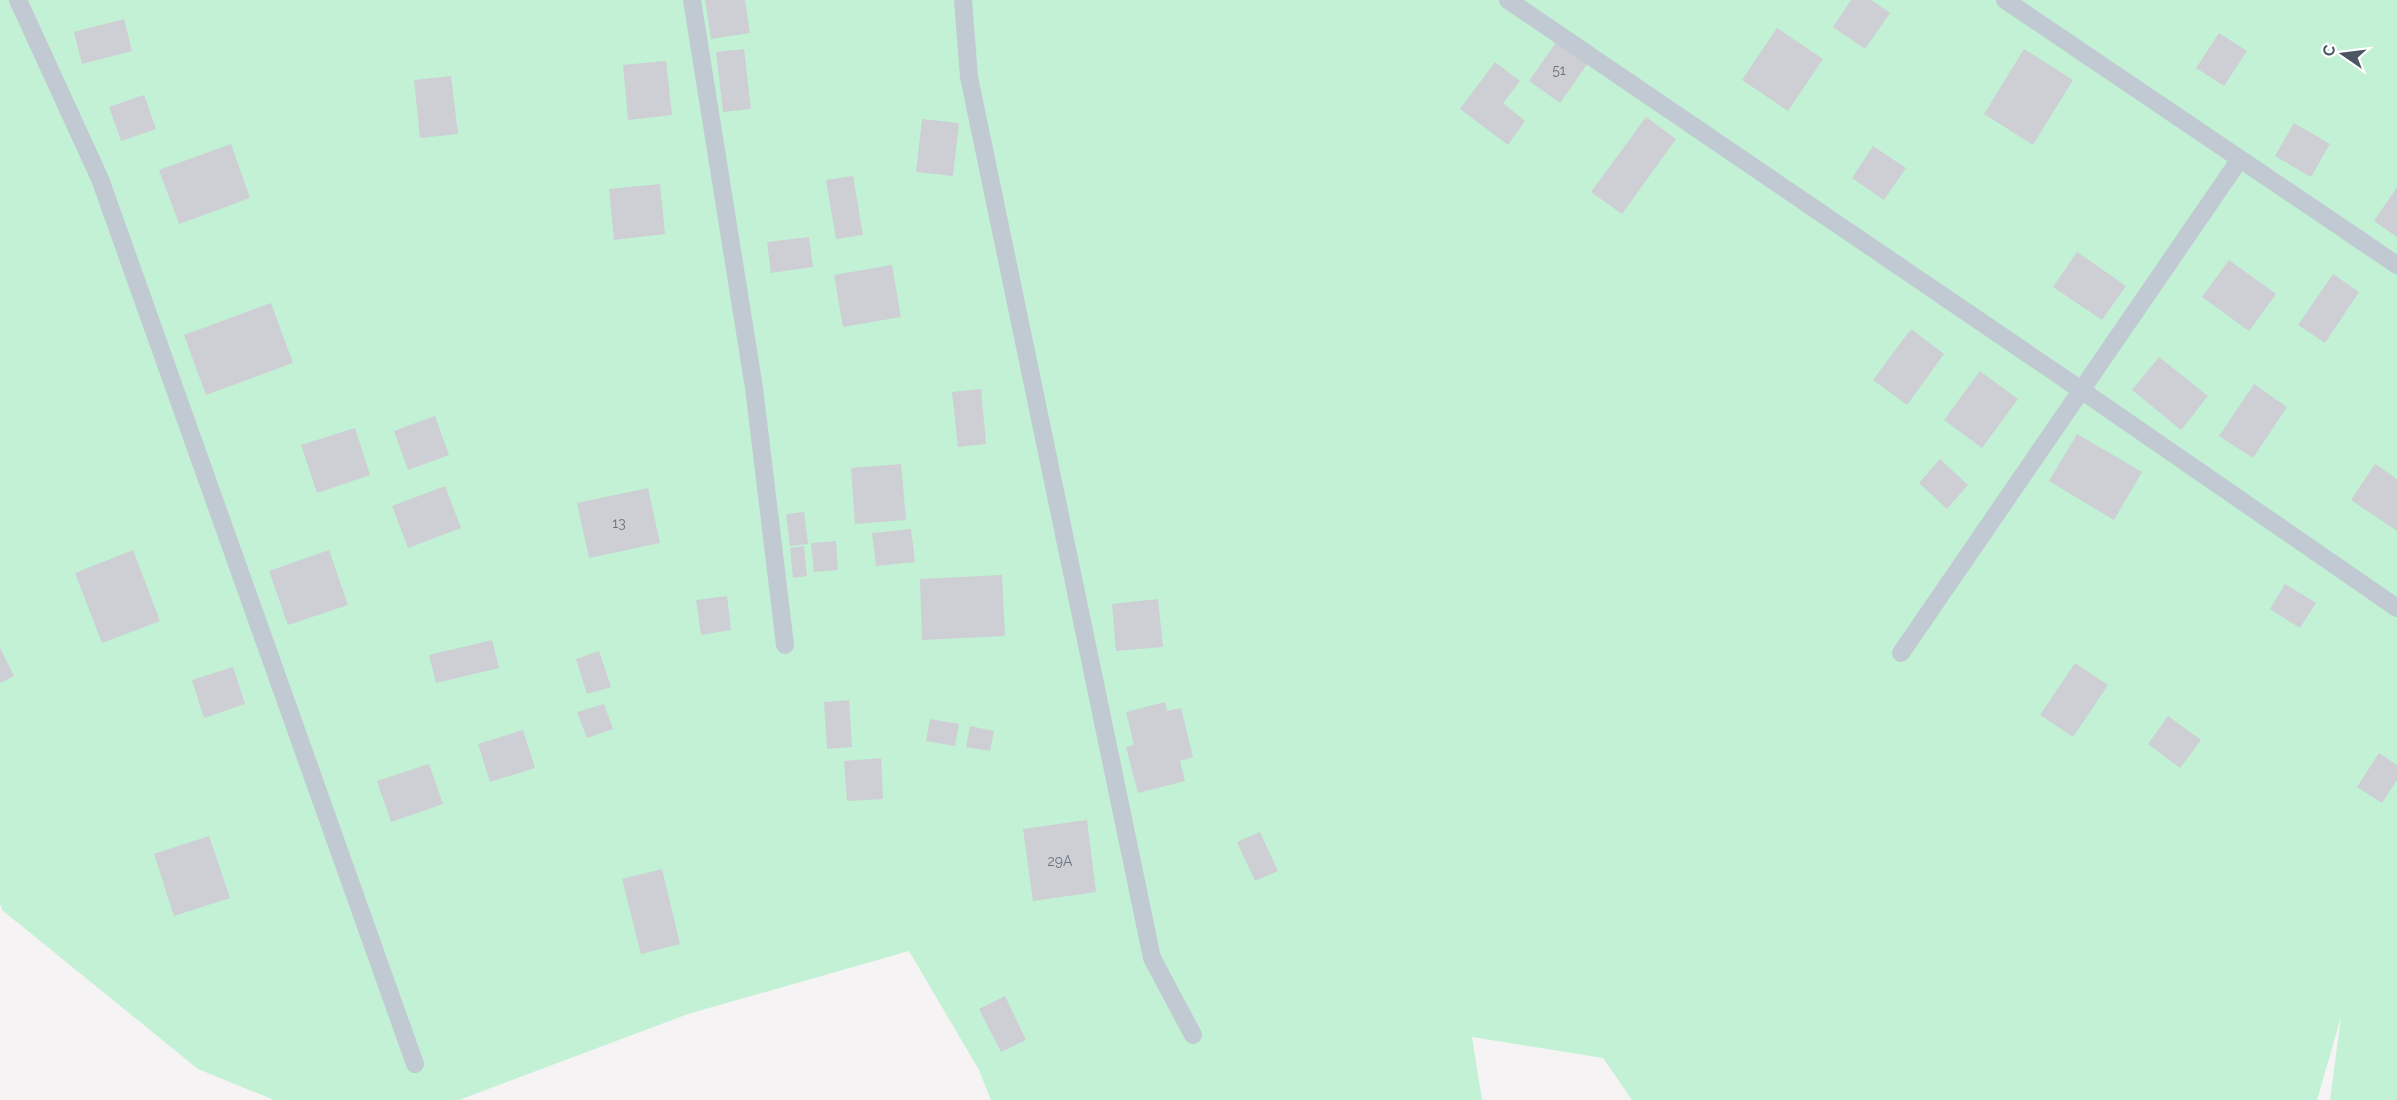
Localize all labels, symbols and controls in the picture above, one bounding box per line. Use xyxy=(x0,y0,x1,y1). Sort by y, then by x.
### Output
north arrow xyxy=(2313,24,2373,84)
text: С xyxy=(2318,43,2339,58)
house number: 51 xyxy=(1552,62,1566,78)
house number: 13 xyxy=(612,515,626,531)
house number: 29А xyxy=(1048,853,1073,869)

